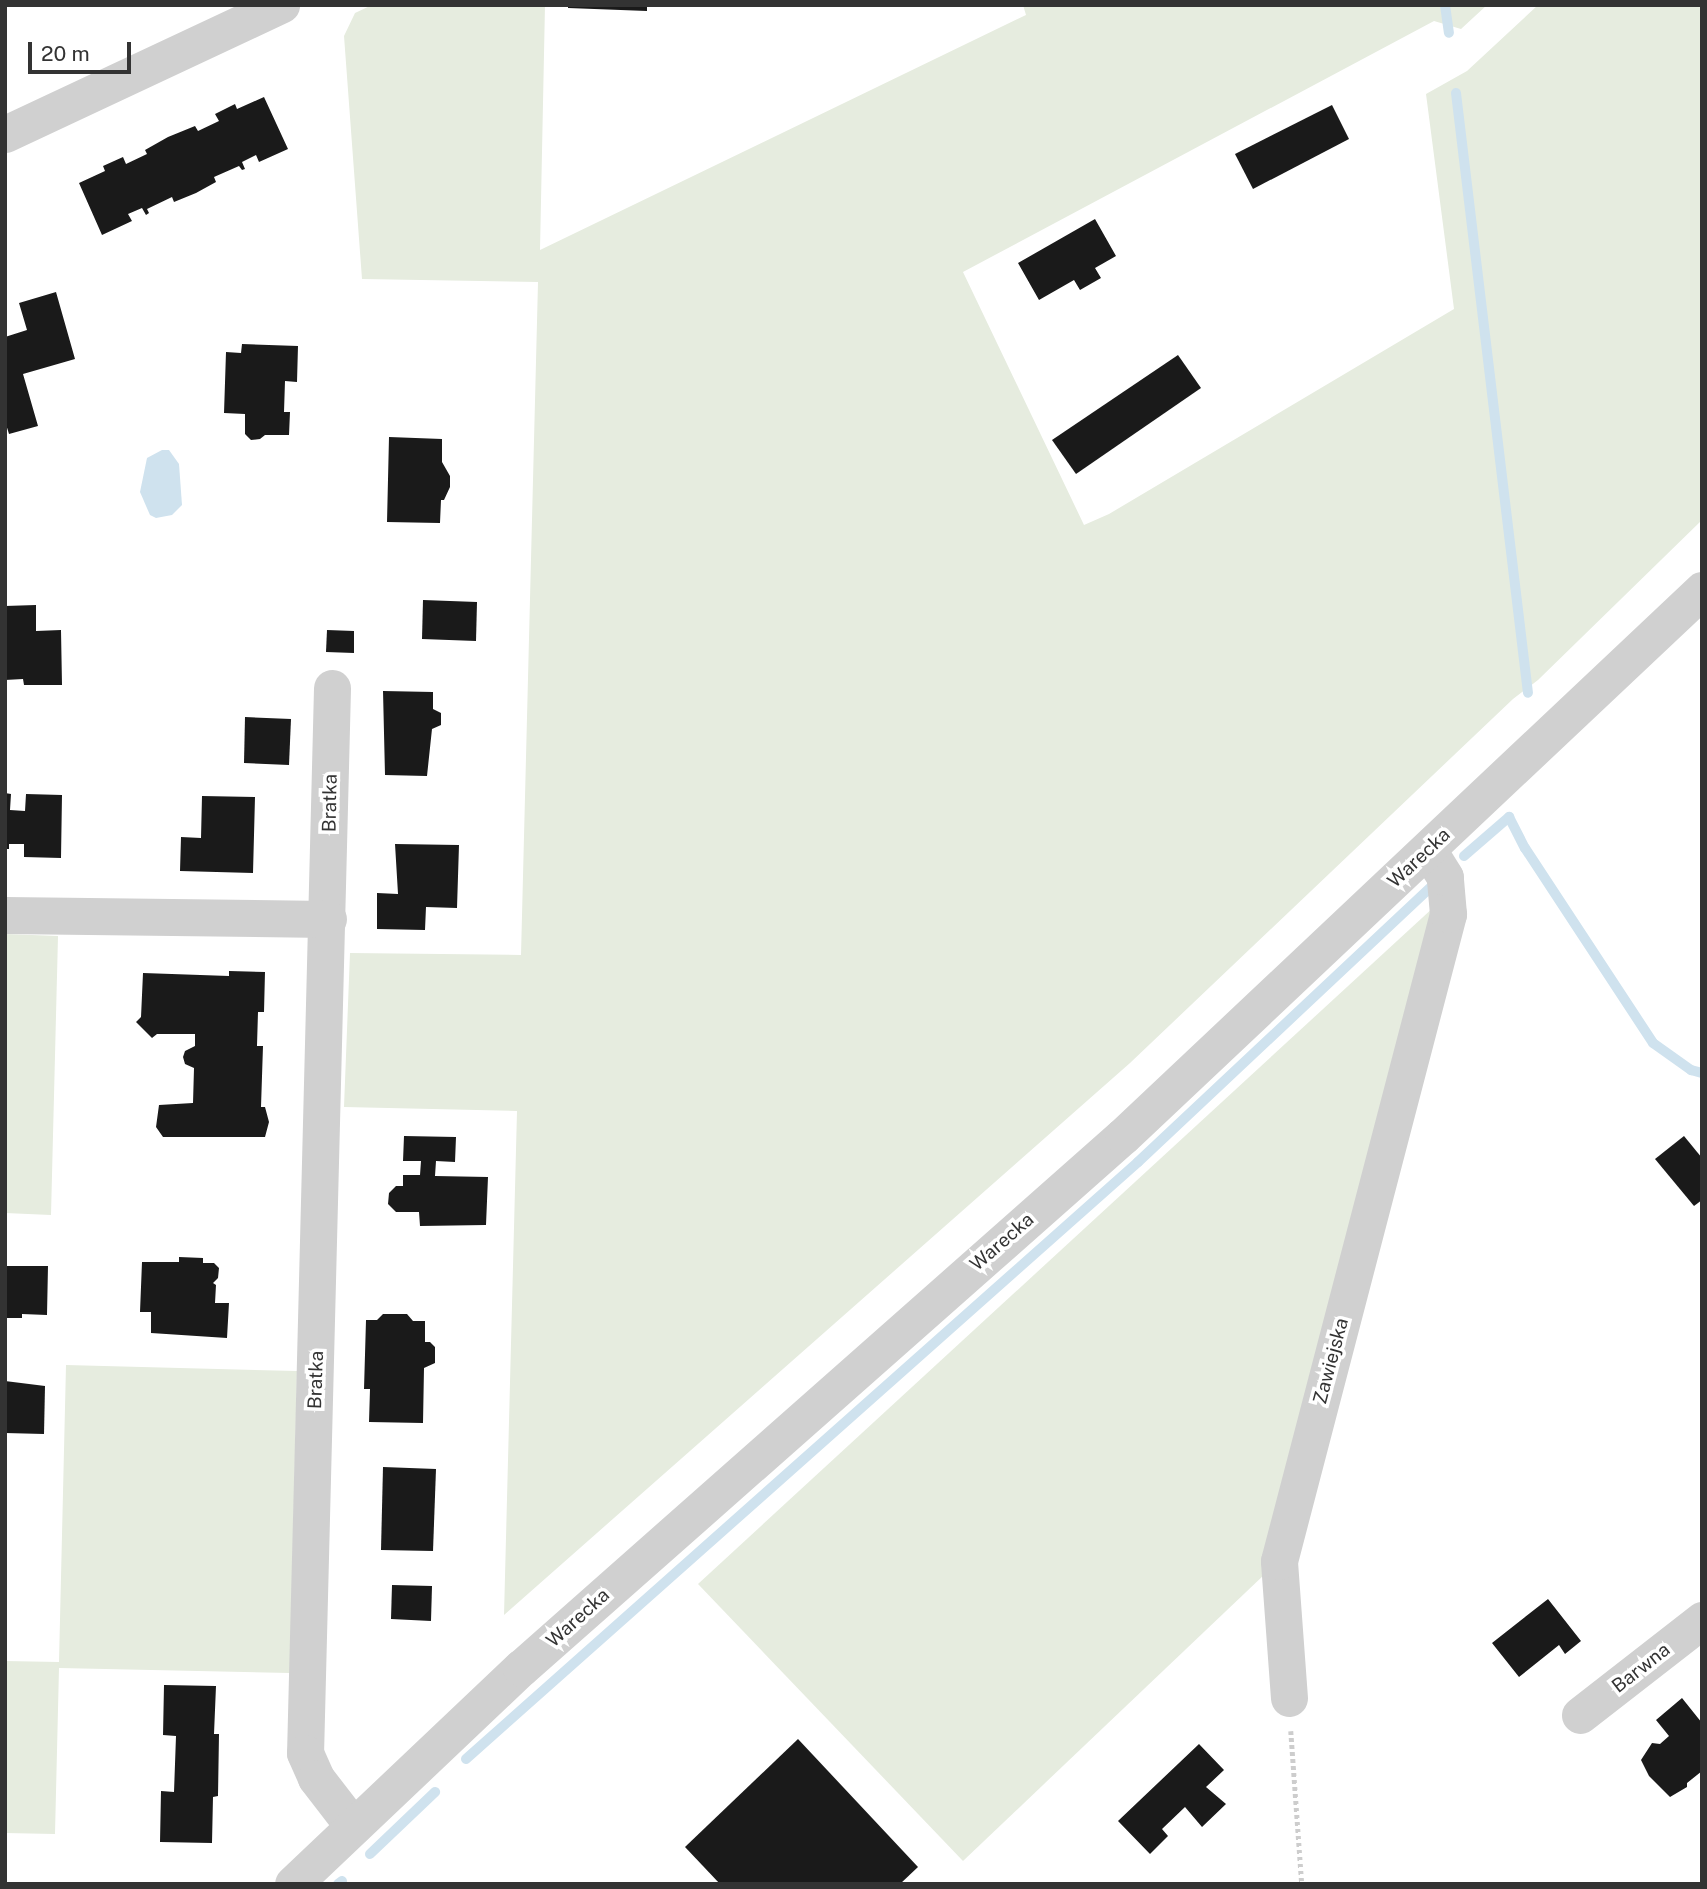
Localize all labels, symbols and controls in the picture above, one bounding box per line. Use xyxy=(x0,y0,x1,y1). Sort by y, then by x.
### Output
scale bar xyxy=(32,28,135,72)
text: 20 m xyxy=(41,41,90,66)
street label: Bratka xyxy=(318,774,342,832)
street label: Warecka xyxy=(1383,823,1455,893)
street label: Warecka xyxy=(965,1208,1039,1276)
street label: Zawiejska xyxy=(1309,1315,1353,1407)
street label: Bratka xyxy=(304,1351,328,1409)
street label: Warecka xyxy=(542,1584,614,1652)
street label: Barwna xyxy=(1608,1638,1674,1698)

